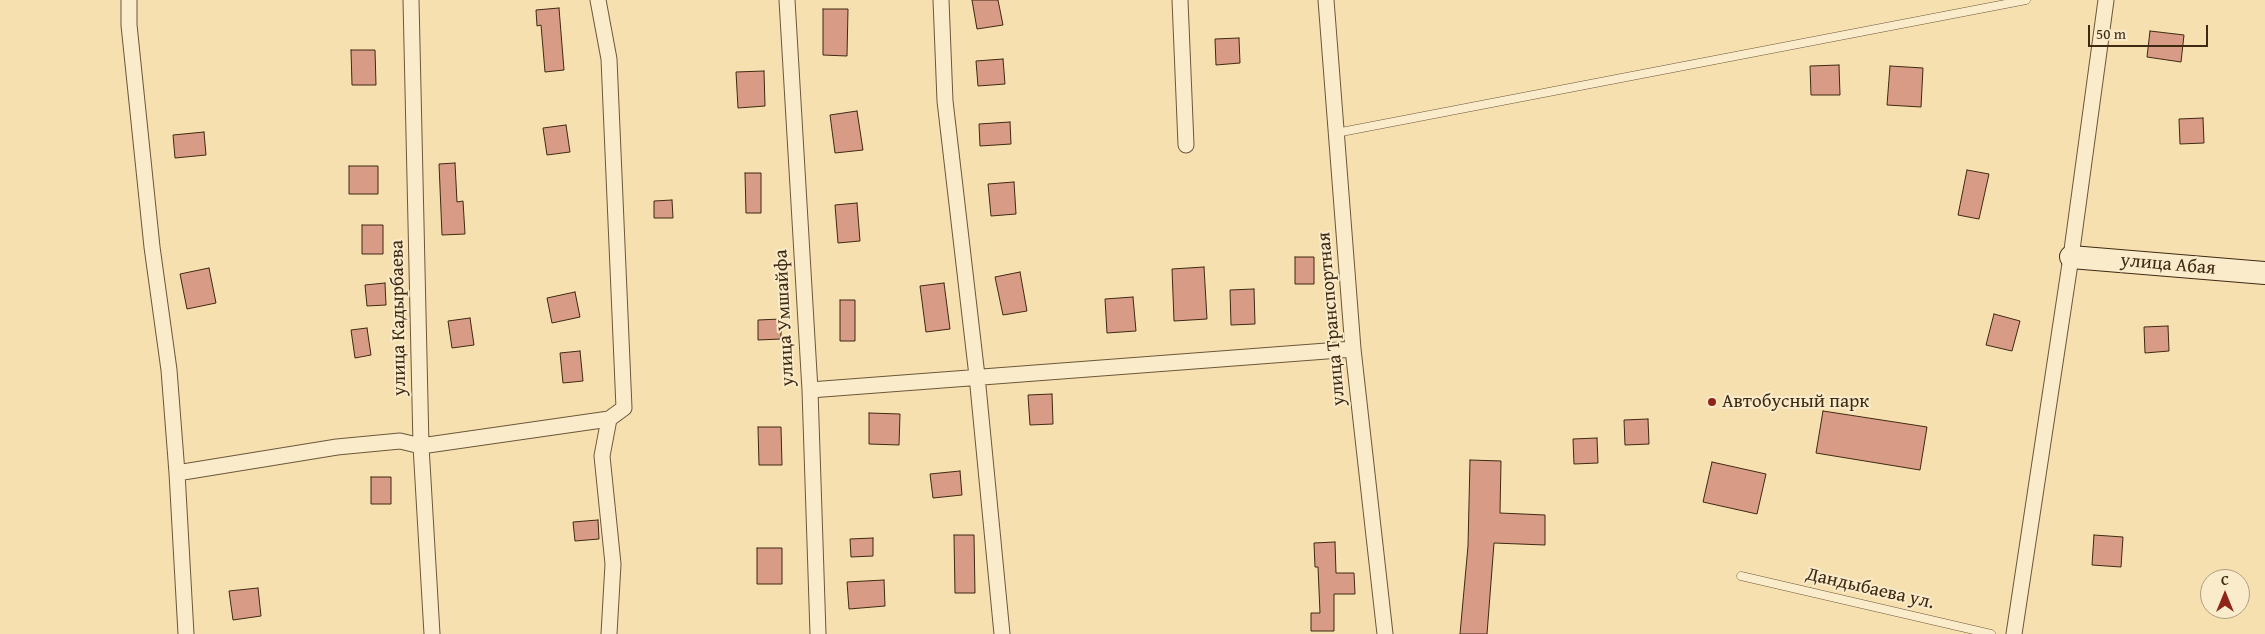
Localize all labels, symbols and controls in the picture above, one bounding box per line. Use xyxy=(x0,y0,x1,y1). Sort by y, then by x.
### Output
scale bar xyxy=(2090,15,2210,47)
text: 50 m xyxy=(2096,23,2126,44)
street label: улица Транспортная xyxy=(1313,231,1351,407)
street label: улица Кадырбаева xyxy=(386,240,412,396)
street label: улица Умшайфа xyxy=(770,249,800,387)
street label: улица Абая xyxy=(2119,249,2217,281)
place label: Автобусный парк xyxy=(1722,391,1869,413)
marker: Автобусный парк xyxy=(1706,396,1718,408)
street label: Дандыбаева ул. xyxy=(1804,563,1936,615)
north arrow xyxy=(2200,569,2250,619)
text: С xyxy=(2221,570,2229,590)

